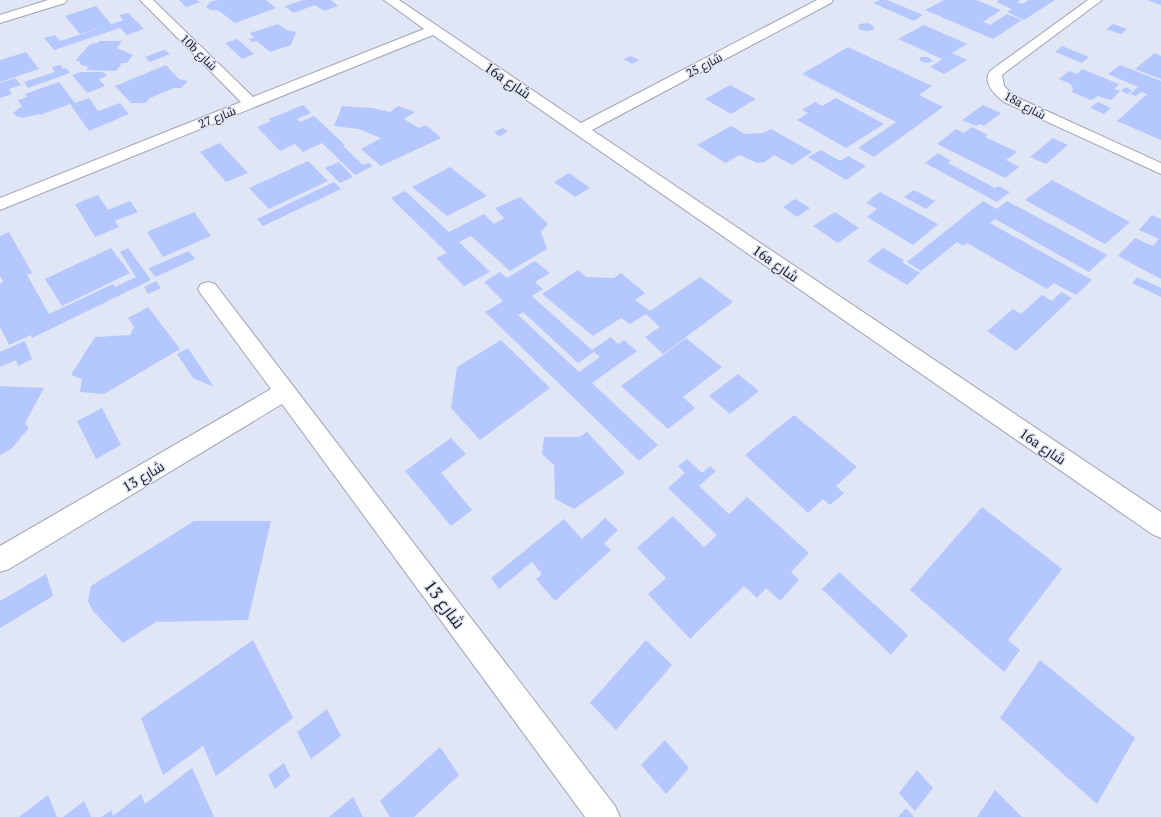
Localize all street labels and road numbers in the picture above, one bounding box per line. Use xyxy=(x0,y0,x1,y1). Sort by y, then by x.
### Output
street label: 10b شارع xyxy=(177,31,221,74)
street label: شارع 25 xyxy=(683,49,725,82)
street label: 16a شارع xyxy=(481,57,535,103)
street label: 18a شارع xyxy=(1001,88,1048,123)
street label: شارع 27 xyxy=(196,103,238,132)
street label: 16a شارع xyxy=(749,240,803,286)
street label: 16a شارع xyxy=(1016,423,1070,469)
street label: شارع 13 xyxy=(119,456,167,496)
street label: شارع 13 xyxy=(418,575,471,634)

